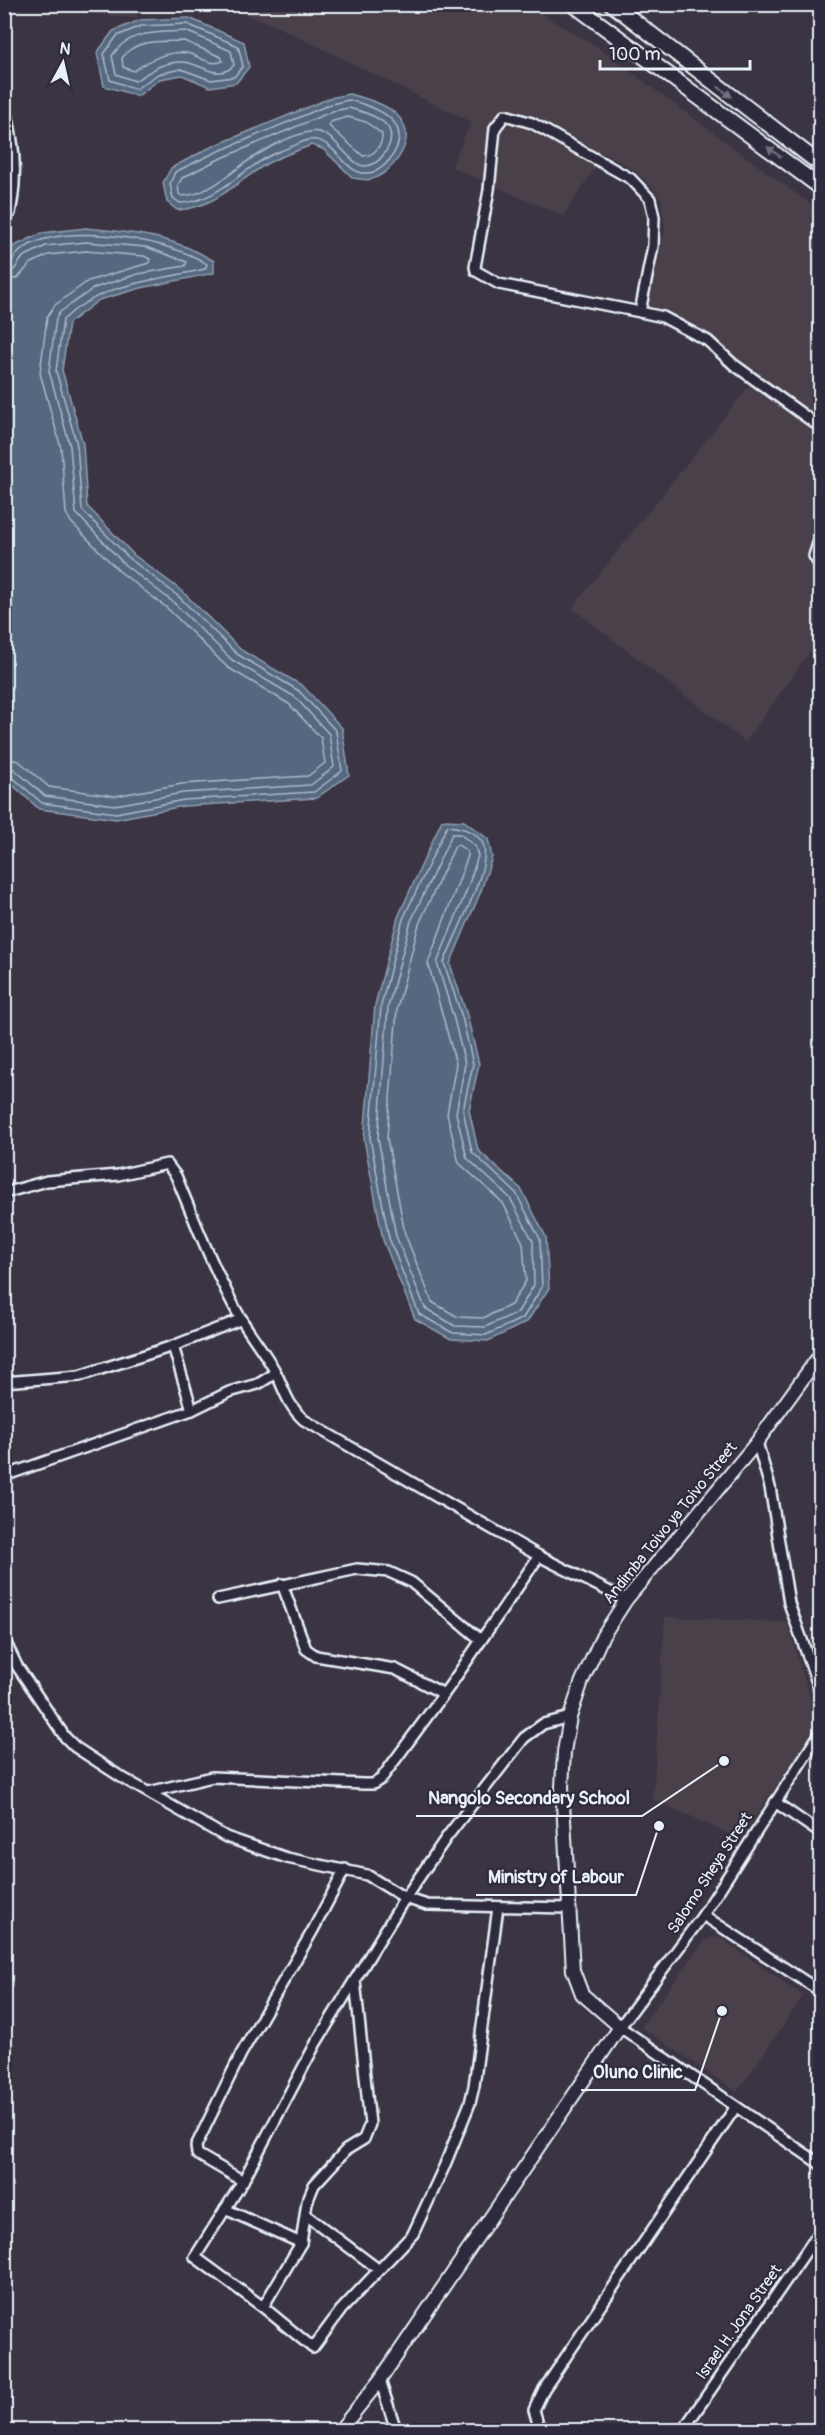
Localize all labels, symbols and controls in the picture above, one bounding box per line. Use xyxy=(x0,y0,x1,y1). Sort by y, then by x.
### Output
north arrow xyxy=(33,33,93,93)
scale bar xyxy=(600,33,750,71)
text: N xyxy=(58,38,72,60)
text: 100 m xyxy=(609,43,661,66)
one-way arrow xyxy=(717,85,733,98)
one-way arrow xyxy=(766,146,782,158)
street label: Andimba Toivo ya Toivo Street xyxy=(598,1438,742,1608)
callout: Nangolo Secondary School xyxy=(416,1780,642,1816)
text: Nangolo Secondary School xyxy=(428,1787,630,1810)
street label: Salomo Sheya Street xyxy=(663,1808,757,1938)
callout: Ministry of Labour xyxy=(476,1859,636,1895)
text: Ministry of Labour xyxy=(488,1866,625,1889)
callout: Oluno Clinic xyxy=(581,2054,695,2090)
text: Oluno Clinic xyxy=(593,2061,683,2084)
street label: Israel H. Jona Street xyxy=(692,2260,787,2383)

